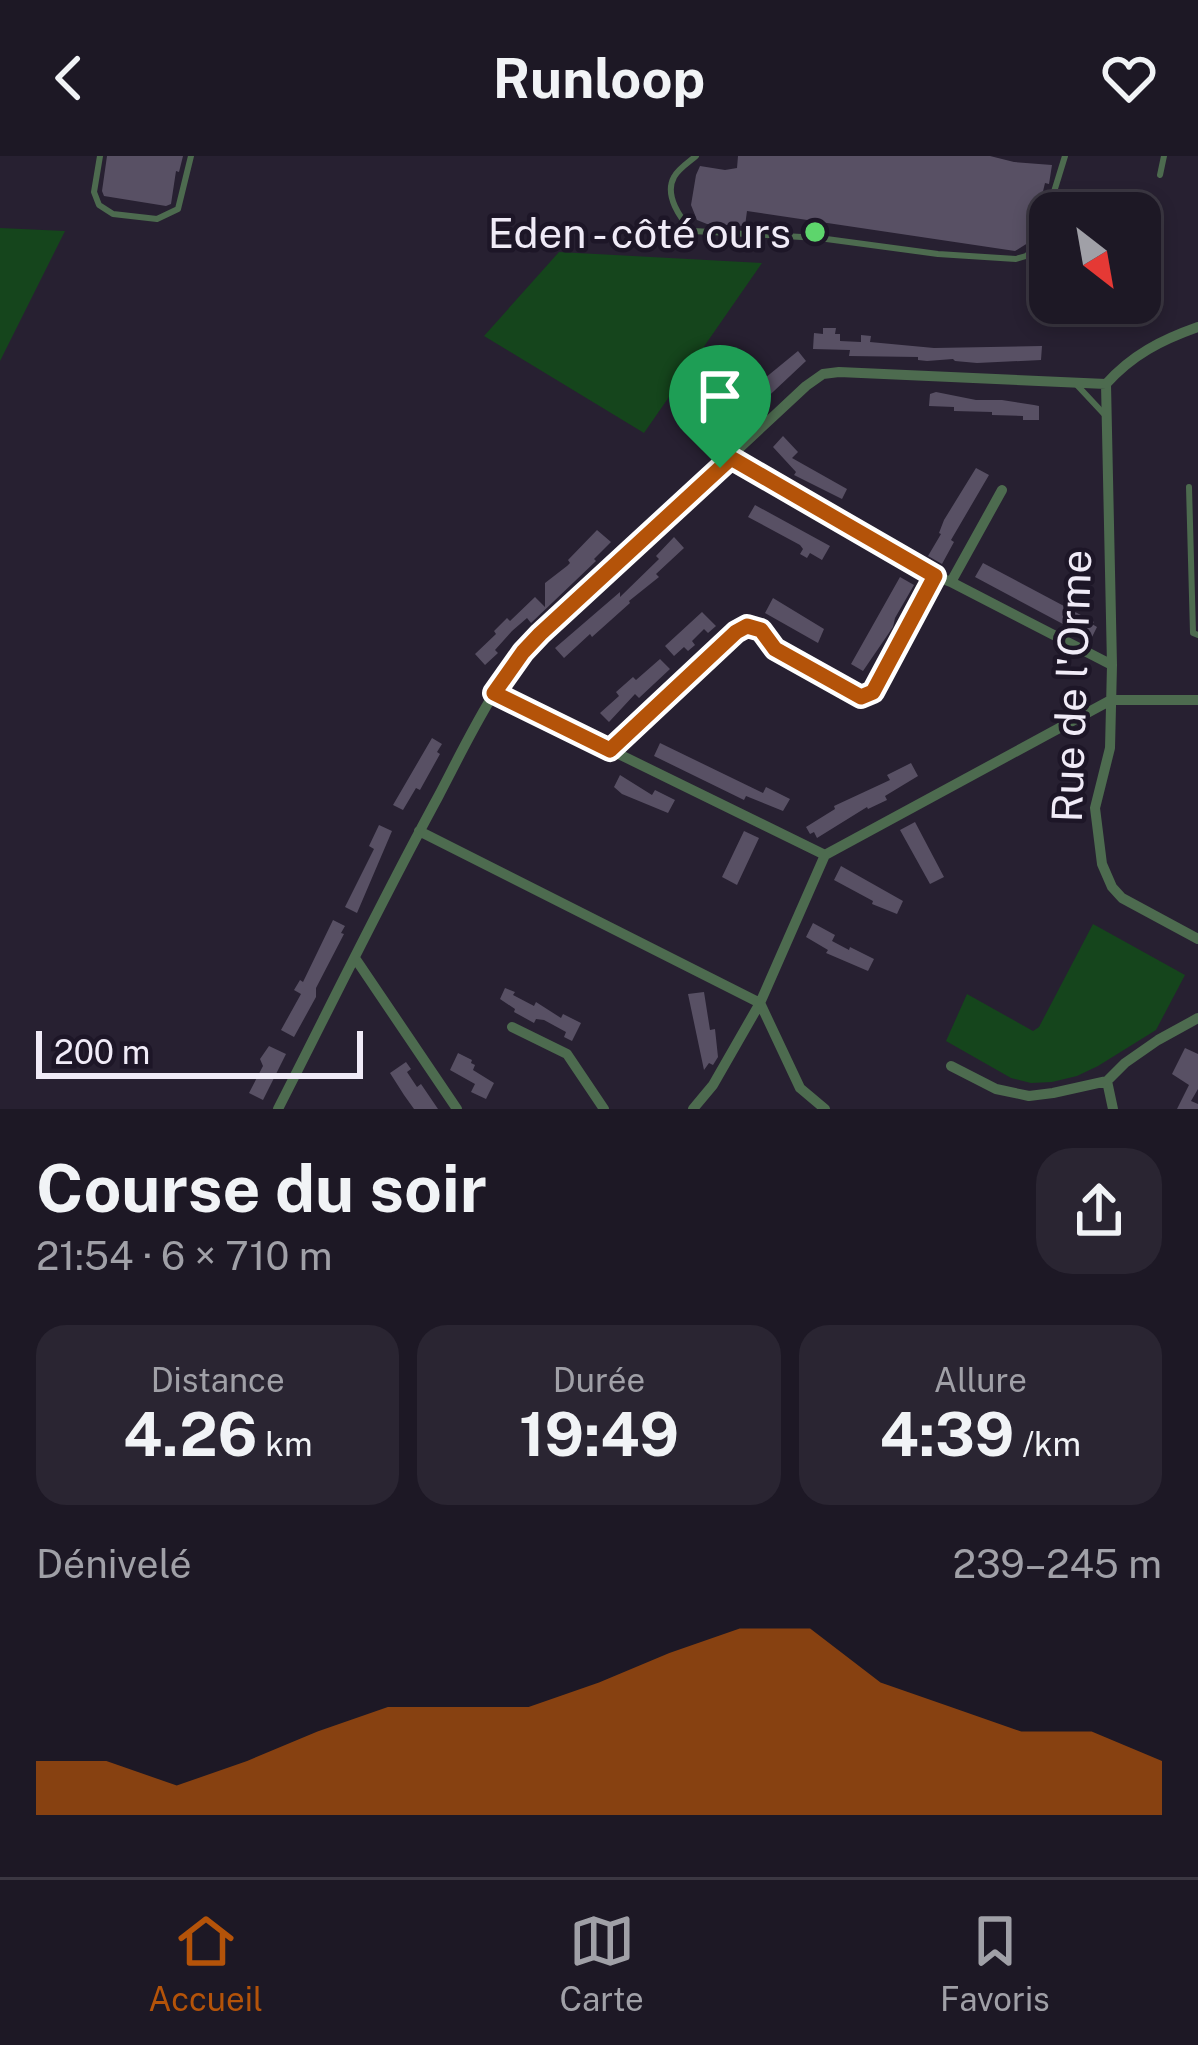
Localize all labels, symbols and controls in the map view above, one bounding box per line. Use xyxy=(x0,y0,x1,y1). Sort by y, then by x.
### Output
icon: back xyxy=(36,45,102,111)
icon: heart xyxy=(1096,45,1162,111)
text: Runloop xyxy=(493,47,705,110)
north arrow xyxy=(1029,192,1161,324)
map controls xyxy=(1029,192,1161,324)
place label: Eden - côté ours xyxy=(488,208,791,257)
marker: Eden - côté ours xyxy=(802,219,828,245)
pin xyxy=(669,345,771,468)
icon: arrive xyxy=(687,363,753,429)
street label: Rue de l'Orme xyxy=(1042,549,1100,823)
scale bar xyxy=(36,1025,363,1078)
text: 200 m xyxy=(54,1033,150,1071)
button: share xyxy=(1036,1148,1162,1274)
text: Course du soir xyxy=(36,1149,487,1227)
text: 21:54 · 6 × 710 m xyxy=(36,1233,332,1279)
text: Distance xyxy=(151,1361,285,1399)
text: Durée xyxy=(553,1361,645,1399)
text: Allure xyxy=(934,1361,1027,1399)
text: 4.26 xyxy=(123,1399,257,1470)
text: 19:49 xyxy=(519,1399,679,1470)
text: 4:39 xyxy=(880,1399,1014,1470)
text: km xyxy=(257,1425,312,1463)
text: /km xyxy=(1014,1425,1081,1463)
text: Dénivelé xyxy=(36,1541,192,1587)
text: 239–245 m xyxy=(953,1541,1162,1587)
tab: Accueil xyxy=(148,1908,263,2018)
tab: Carte xyxy=(559,1908,644,2018)
tab: Favoris xyxy=(940,1908,1050,2018)

